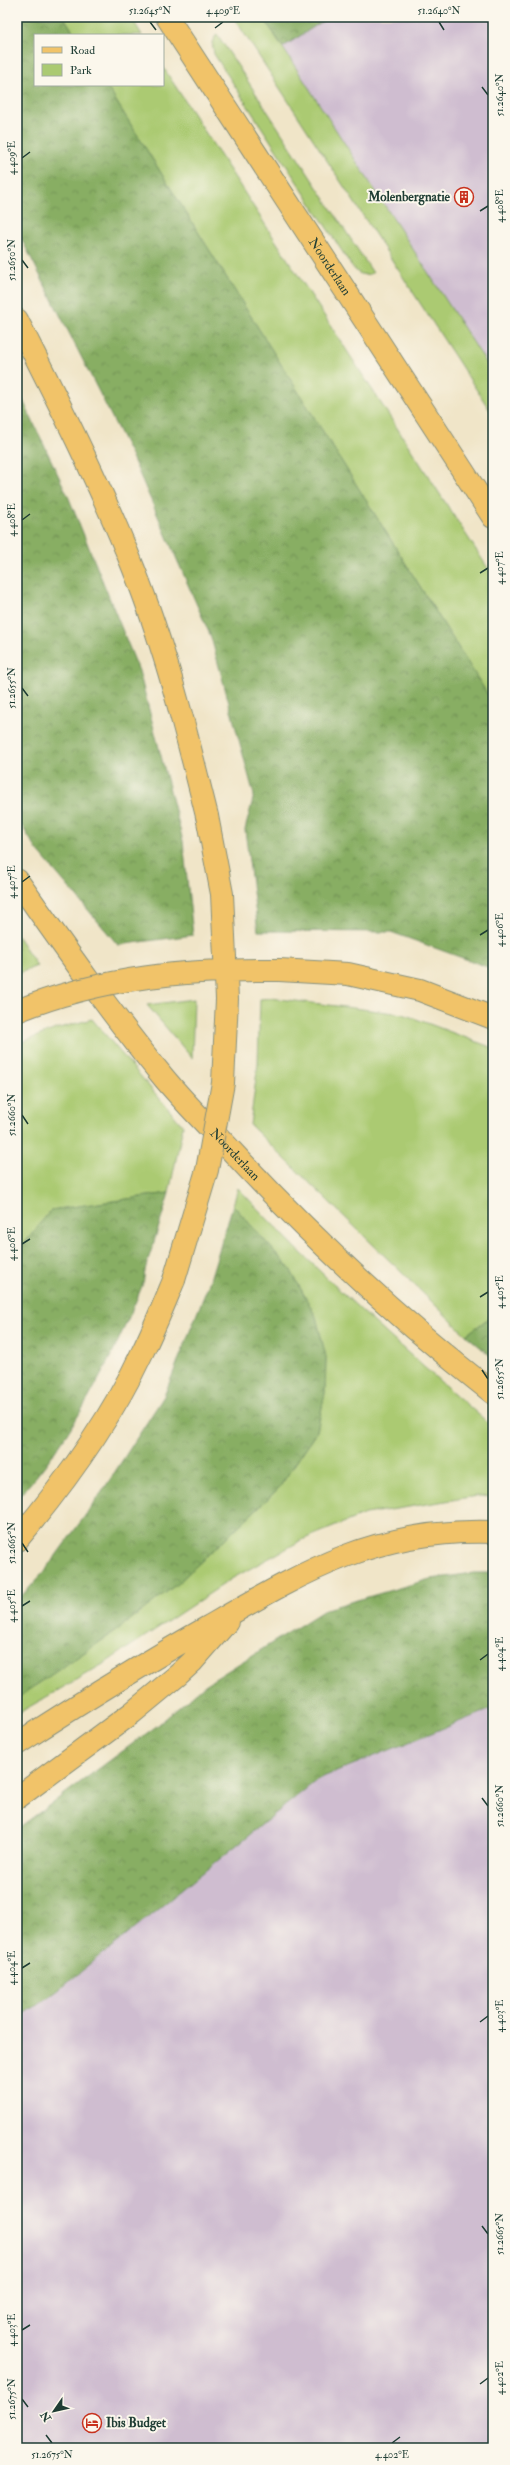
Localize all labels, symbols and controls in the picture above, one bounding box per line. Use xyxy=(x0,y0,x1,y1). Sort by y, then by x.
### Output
text: 51.2645°N xyxy=(129,5,171,17)
text: 4.409°E xyxy=(206,5,240,17)
text: 51.2640°N xyxy=(417,5,461,17)
legend xyxy=(34,34,164,86)
text: Road xyxy=(70,43,95,58)
text: Park xyxy=(70,63,92,78)
text: 51.2640°N xyxy=(494,73,506,117)
text: 4.409°E xyxy=(6,141,18,175)
building icon: Molenbergnatie xyxy=(453,186,475,208)
place label: Molenbergnatie xyxy=(367,189,451,206)
text: 4.408°E xyxy=(494,189,506,223)
street label: Noorderlaan xyxy=(305,235,355,299)
text: 51.2650°N xyxy=(6,239,18,281)
text: 4.408°E xyxy=(6,503,18,537)
text: 4.407°E xyxy=(494,551,506,585)
text: 51.2655°N xyxy=(6,667,18,709)
text: 4.407°E xyxy=(6,865,18,899)
text: 4.406°E xyxy=(494,913,506,947)
text: 51.2660°N xyxy=(6,1094,18,1136)
street label: Noorderlaan xyxy=(206,1125,264,1184)
text: 4.406°E xyxy=(6,1227,18,1261)
text: 4.405°E xyxy=(494,1275,506,1309)
text: 51.2655°N xyxy=(494,1358,506,1400)
text: 51.2665°N xyxy=(6,1522,18,1564)
text: 4.405°E xyxy=(6,1589,18,1623)
text: 4.404°E xyxy=(494,1637,506,1671)
text: 51.2660°N xyxy=(494,1785,506,1827)
text: 4.404°E xyxy=(6,1951,18,1985)
text: 4.403°E xyxy=(494,2000,506,2032)
text: 51.2665°N xyxy=(494,2213,506,2255)
text: 4.403°E xyxy=(6,2314,18,2346)
text: 4.402°E xyxy=(494,2361,506,2395)
text: 51.2675°N xyxy=(6,2378,18,2420)
north arrow xyxy=(34,2391,74,2431)
text: N xyxy=(37,2408,55,2425)
hotel icon: Ibis Budget xyxy=(81,2412,103,2434)
place label: Ibis Budget xyxy=(106,2415,167,2432)
text: 51.2675°N xyxy=(31,2449,73,2461)
text: 4.402°E xyxy=(375,2449,409,2461)

